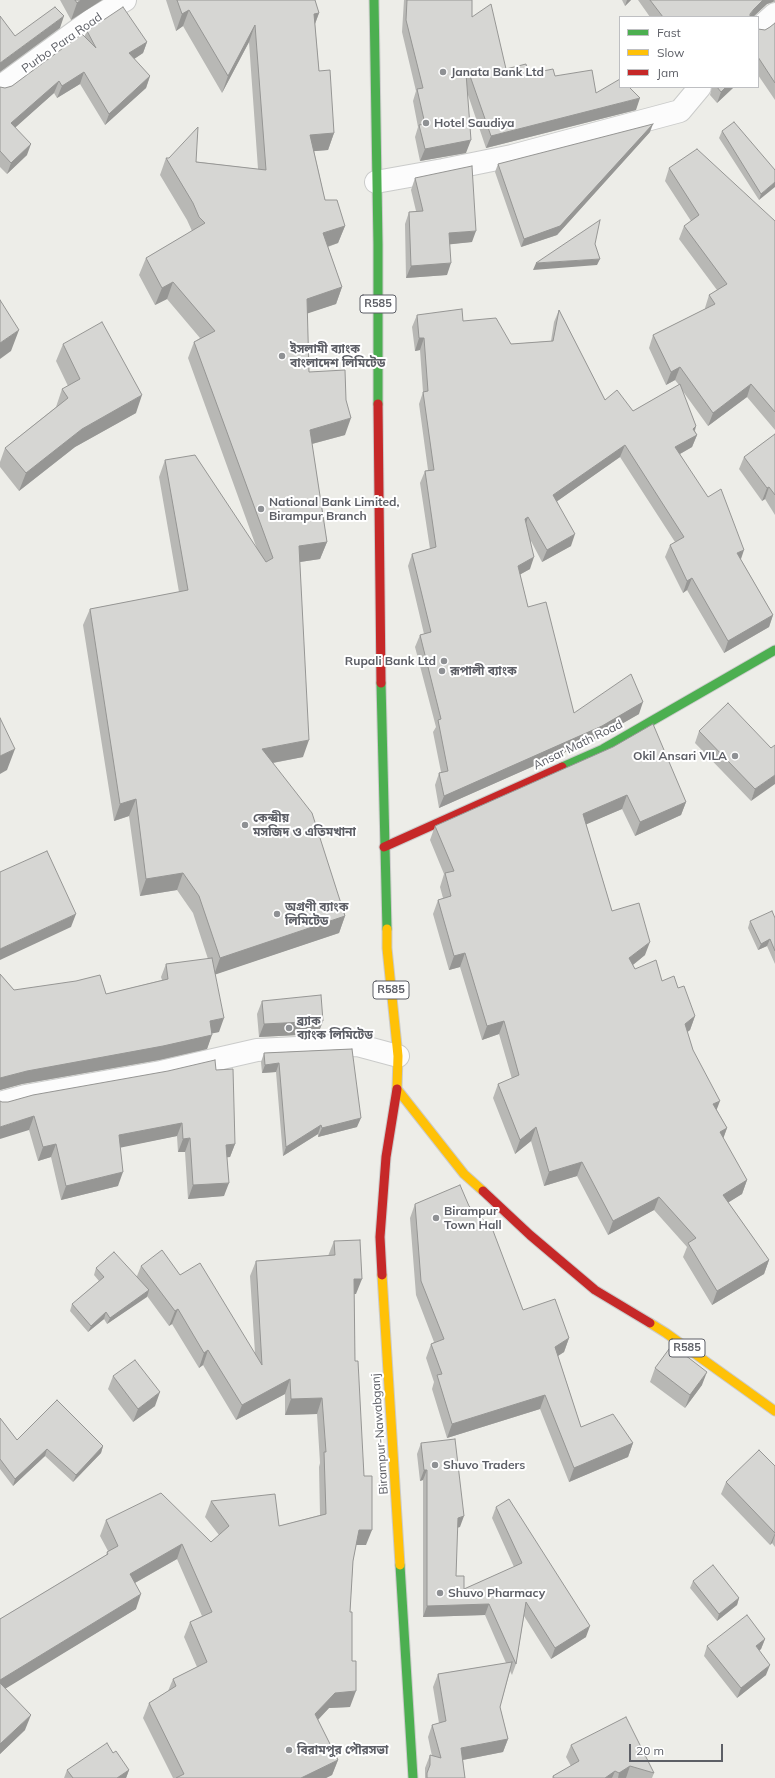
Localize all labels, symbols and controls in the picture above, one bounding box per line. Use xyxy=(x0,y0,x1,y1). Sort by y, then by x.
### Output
street label: Purbo Para Road xyxy=(19,10,105,76)
legend xyxy=(619,16,759,88)
text: Fast xyxy=(657,25,681,40)
text: Slow xyxy=(657,45,685,60)
place label: Janata Bank Ltd xyxy=(451,65,544,79)
text: Jam xyxy=(657,65,679,80)
marker: Janata Bank Ltd xyxy=(438,67,448,77)
place label: Hotel Saudiya xyxy=(434,116,515,130)
marker: Hotel Saudiya xyxy=(421,118,431,128)
road number: R585 xyxy=(360,295,396,313)
place label: ইসলামী ব্যাংক বাংলাদেশ লিমিটেড xyxy=(290,342,385,370)
marker: ইসলামী ব্যাংক বাংলাদেশ লিমিটেড xyxy=(277,351,287,361)
place label: National Bank Limited, Birampur Branch xyxy=(269,495,399,523)
marker: National Bank Limited, Birampur Branch xyxy=(256,504,266,514)
place label: Rupali Bank Ltd xyxy=(345,654,436,668)
marker: Rupali Bank Ltd xyxy=(439,656,449,666)
place label: রূপালী ব্যাংক xyxy=(450,664,517,678)
marker: রূপালী ব্যাংক xyxy=(437,666,447,676)
street label: Ansar Math Road xyxy=(531,717,625,773)
place label: Okil Ansari VILA xyxy=(633,749,727,763)
marker: Okil Ansari VILA xyxy=(730,751,740,761)
place label: কেন্দ্রীয় মসজিদ ও এতিমখানা xyxy=(253,811,356,839)
marker: কেন্দ্রীয় মসজিদ ও এতিমখানা xyxy=(240,820,250,830)
place label: অগ্রণী ব্যাংক লিমিটেড xyxy=(285,900,348,928)
marker: অগ্রণী ব্যাংক লিমিটেড xyxy=(272,909,282,919)
road number: R585 xyxy=(373,981,409,999)
place label: ব্র্যাক ব্যাংক লিমিটেড xyxy=(297,1014,373,1042)
marker: ব্র্যাক ব্যাংক লিমিটেড xyxy=(284,1023,294,1033)
place label: Birampur Town Hall xyxy=(444,1204,502,1232)
marker: Birampur Town Hall xyxy=(431,1213,441,1223)
road number: R585 xyxy=(669,1339,705,1357)
street label: Birampur-Nawabganj xyxy=(369,1373,391,1495)
place label: Shuvo Traders xyxy=(443,1458,525,1472)
marker: Shuvo Traders xyxy=(430,1460,440,1470)
place label: Shuvo Pharmacy xyxy=(448,1586,545,1600)
marker: Shuvo Pharmacy xyxy=(435,1588,445,1598)
scale bar xyxy=(631,1736,725,1762)
place label: বিরামপুর পৌরসভা xyxy=(297,1743,388,1757)
text: 20 m xyxy=(636,1743,664,1758)
marker: বিরামপুর পৌরসভা xyxy=(284,1745,294,1755)

